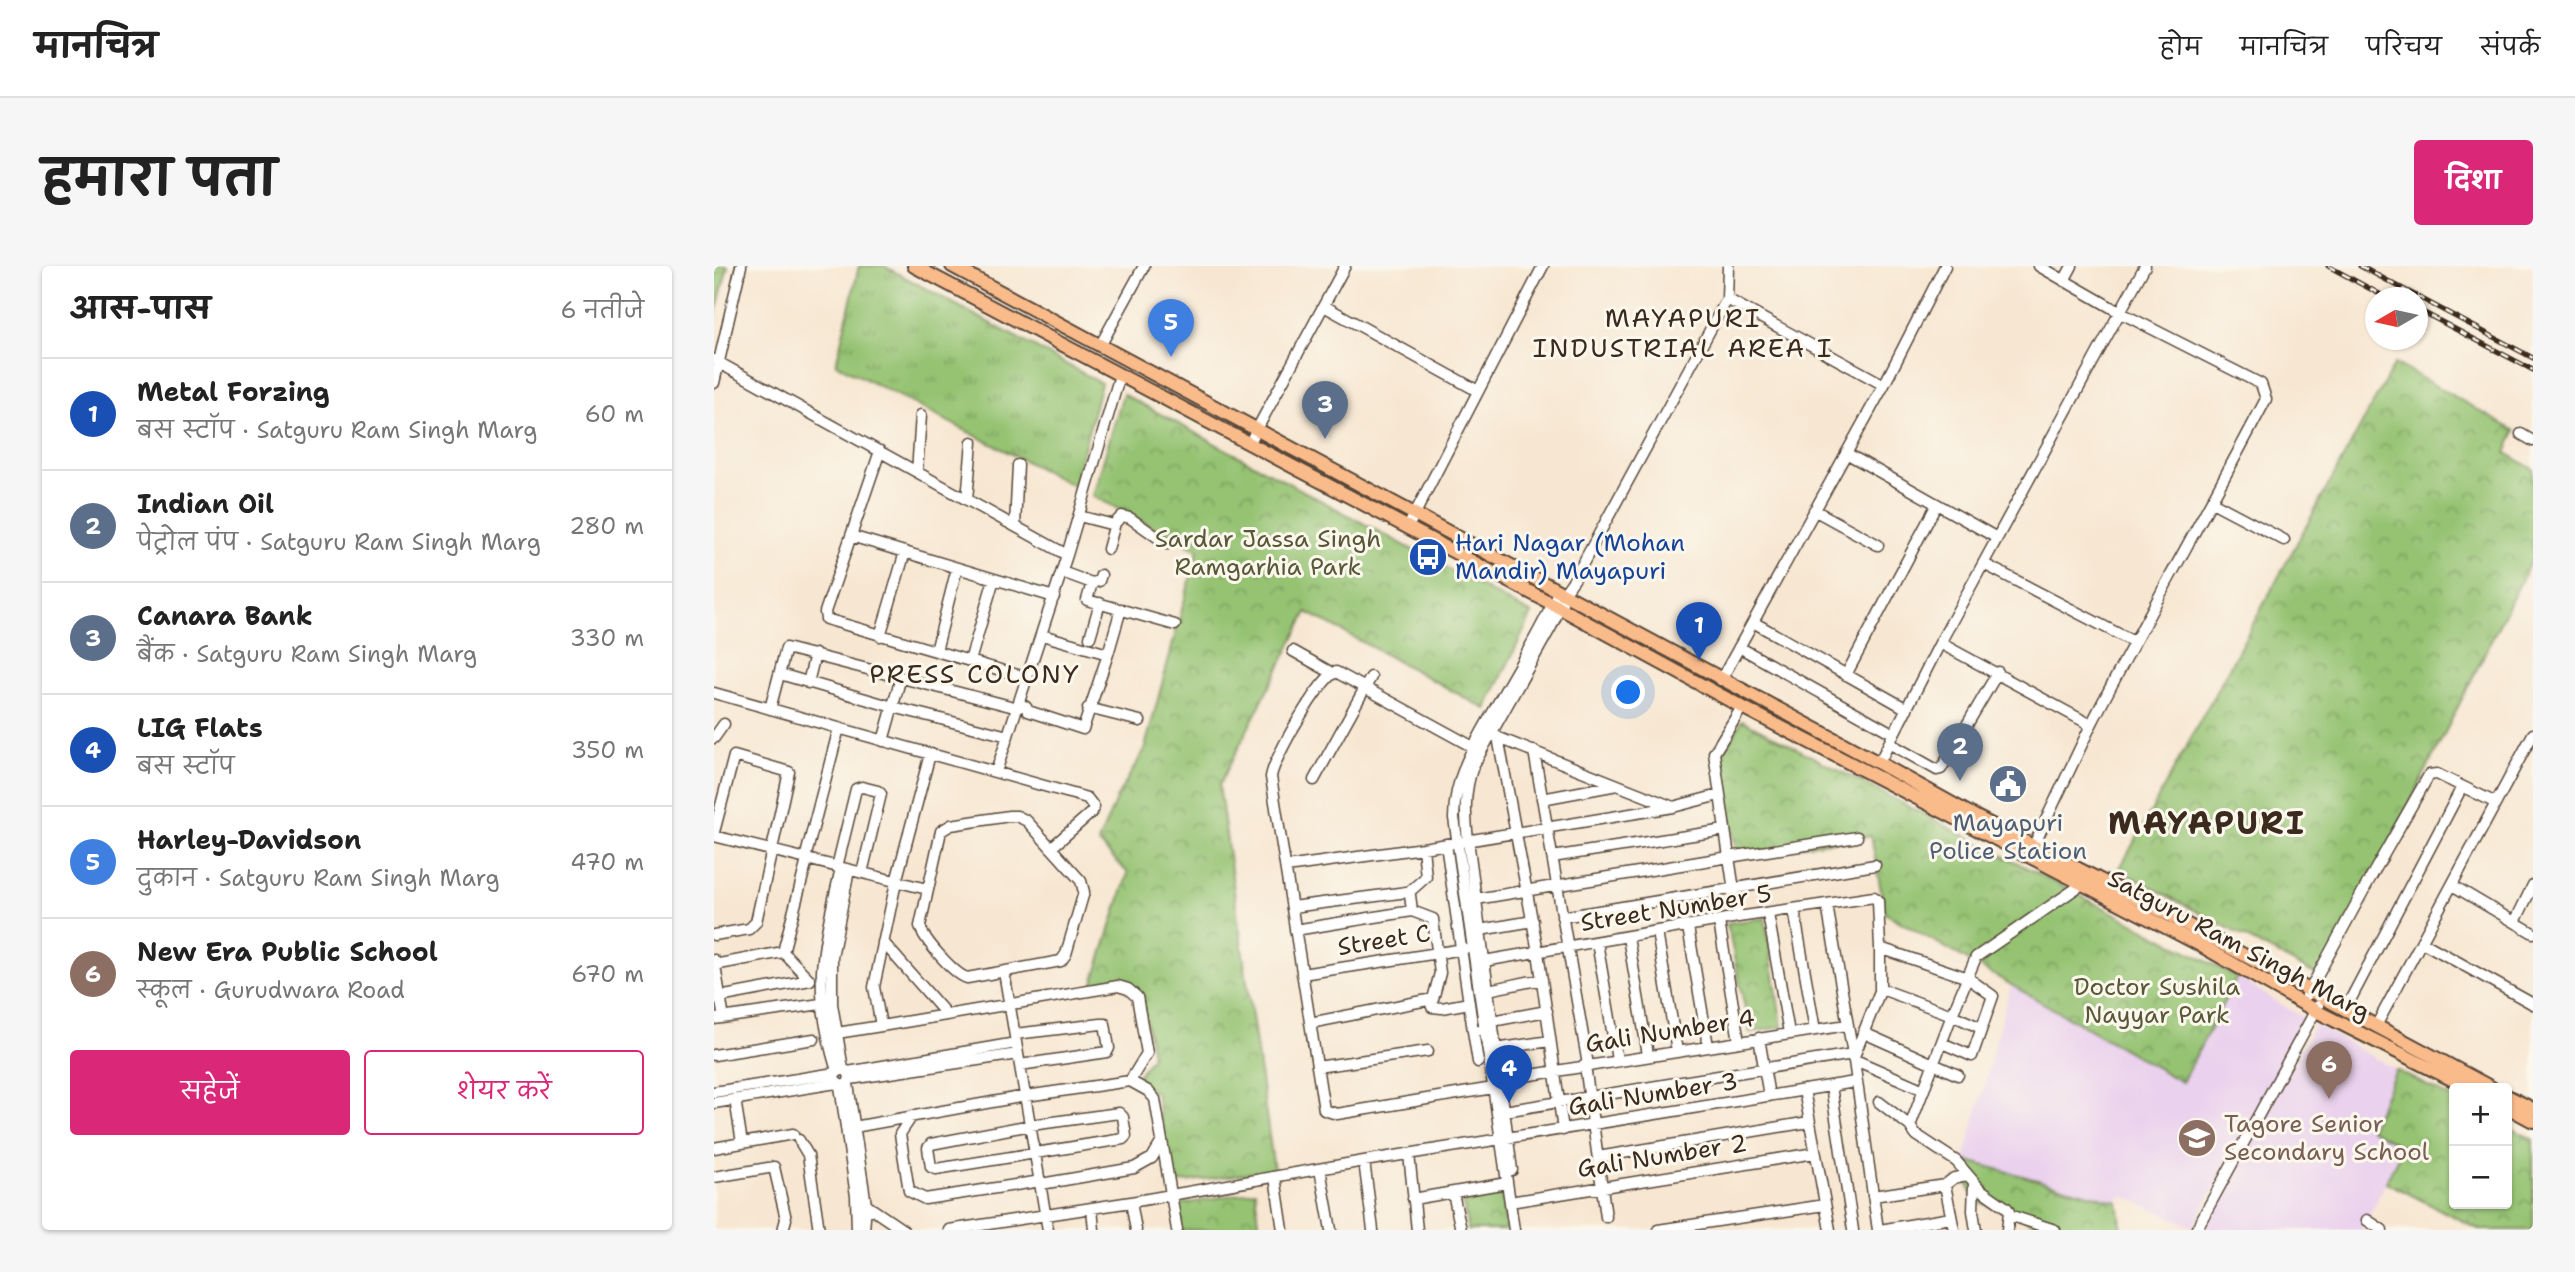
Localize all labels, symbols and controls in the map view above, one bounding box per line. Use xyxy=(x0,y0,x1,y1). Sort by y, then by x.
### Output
text: मानचित्र xyxy=(35,23,158,68)
text: होम xyxy=(2159,31,2202,63)
text: मानचित्र xyxy=(2240,31,2328,63)
text: परिचय xyxy=(2366,31,2442,63)
text: संपर्क xyxy=(2480,31,2540,63)
button: दिशा xyxy=(2414,140,2533,225)
text: हमारा पता xyxy=(42,145,277,211)
north arrow xyxy=(2365,287,2428,350)
text: आस-पास xyxy=(70,288,211,329)
text: 6 नतीजे xyxy=(560,295,644,325)
pin: 5 xyxy=(1148,299,1194,357)
district label: MAYAPURI INDUSTRIAL AREA I xyxy=(1533,300,1833,365)
text: Metal Forzing xyxy=(137,374,330,409)
pin: 3 xyxy=(1302,381,1348,439)
text: 1 xyxy=(88,399,98,429)
text: 60 m xyxy=(585,399,644,429)
text: बस स्टॉप · Satguru Ram Singh Marg xyxy=(137,415,537,445)
text: Indian Oil xyxy=(137,486,274,521)
text: 2 xyxy=(85,511,101,541)
text: 280 m xyxy=(569,511,644,541)
park label: Sardar Jassa Singh Ramgarhia Park xyxy=(1155,523,1381,583)
text: पेट्रोल पंप · Satguru Ram Singh Marg xyxy=(137,527,541,557)
place label: Hari Nagar (Mohan Mandir) Mayapuri xyxy=(1455,527,1685,587)
bus stop icon: Hari Nagar (Mohan Mandir) Mayapuri xyxy=(1407,536,1449,578)
text: Canara Bank xyxy=(137,598,313,633)
pin: 1 xyxy=(1676,602,1722,660)
text: 3 xyxy=(85,623,101,653)
text: 330 m xyxy=(570,623,644,653)
text: बैंक · Satguru Ram Singh Marg xyxy=(137,639,477,669)
district label: PRESS COLONY xyxy=(869,656,1081,691)
your location xyxy=(1611,675,1645,709)
text: LIG Flats xyxy=(137,710,263,745)
pin: 2 xyxy=(1937,723,1983,781)
text: 4 xyxy=(85,735,101,765)
text: 350 m xyxy=(571,735,644,765)
text: बस स्टॉप xyxy=(137,751,235,781)
public building icon: Mayapuri Police Station xyxy=(1987,763,2029,805)
district label: MAYAPURI xyxy=(2108,801,2306,844)
place label: Mayapuri Police Station xyxy=(1929,807,2087,867)
text: Harley-Davidson xyxy=(137,822,361,857)
text: 5 xyxy=(86,847,100,877)
text: 470 m xyxy=(570,847,644,877)
street label: Satguru Ram Singh Marg xyxy=(2102,862,2376,1028)
text: दुकान · Satguru Ram Singh Marg xyxy=(137,863,500,893)
street label: Street Number 5 xyxy=(1578,877,1774,939)
street label: Street C xyxy=(1335,917,1433,963)
text: New Era Public School xyxy=(137,934,438,969)
text: 6 xyxy=(85,959,101,989)
text: 670 m xyxy=(571,959,644,989)
park label: Doctor Sushila Nayyar Park xyxy=(2074,971,2240,1031)
text: स्कूल · Gurudwara Road xyxy=(137,975,405,1005)
street label: Gali Number 4 xyxy=(1583,1002,1757,1060)
pin: 6 xyxy=(2306,1041,2352,1099)
pin: 4 xyxy=(1486,1045,1532,1103)
button: सहेजें xyxy=(70,1050,350,1135)
button: शेयर करें xyxy=(364,1050,644,1135)
street label: Gali Number 3 xyxy=(1566,1065,1740,1123)
map controls xyxy=(2449,1083,2512,1209)
button: + xyxy=(2449,1083,2512,1146)
place label: Tagore Senior Secondary School xyxy=(2224,1108,2430,1168)
school or university icon: Tagore Senior Secondary School xyxy=(2176,1117,2218,1159)
street label: Gali Number 2 xyxy=(1575,1127,1749,1185)
button: − xyxy=(2449,1146,2512,1209)

